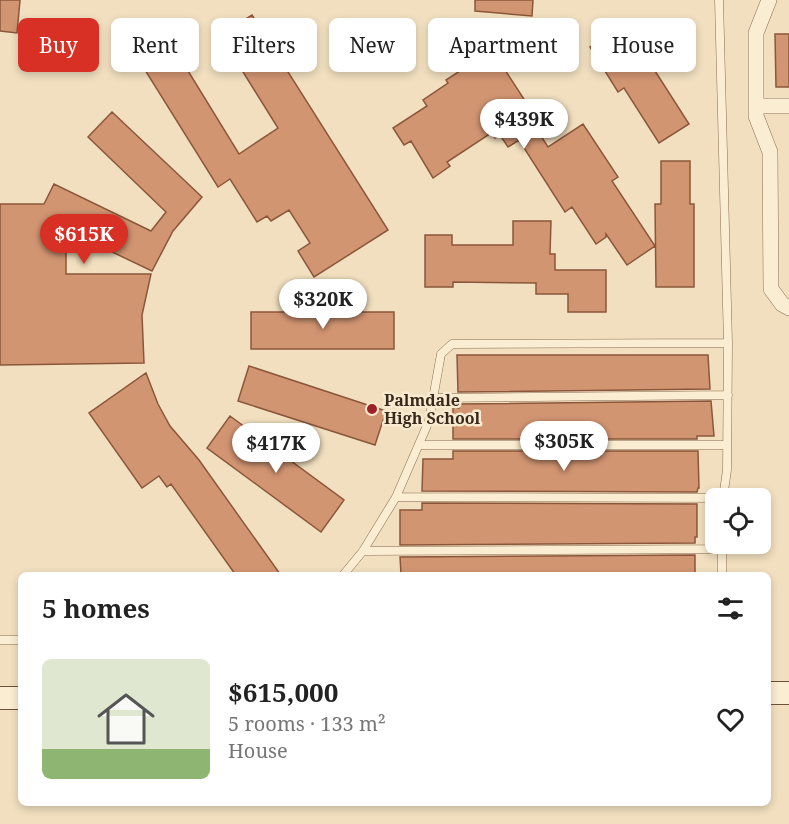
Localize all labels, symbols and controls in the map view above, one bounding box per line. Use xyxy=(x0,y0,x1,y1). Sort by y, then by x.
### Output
chip: Buy xyxy=(18,18,99,72)
chip: Rent xyxy=(111,18,199,72)
chip: Filters xyxy=(211,18,317,72)
chip: New xyxy=(329,18,416,72)
chip: Apartment xyxy=(428,18,579,72)
chip: House xyxy=(591,18,696,72)
pin: $439K xyxy=(482,99,566,150)
text: $439K xyxy=(494,105,554,132)
pin: $615K xyxy=(42,214,126,265)
text: $615K xyxy=(54,220,114,247)
pin: $320K xyxy=(281,279,365,330)
text: $320K xyxy=(293,285,353,312)
place label: Palmdale High School xyxy=(384,389,481,429)
marker: Palmdale High School xyxy=(365,402,379,416)
pin: $305K xyxy=(522,421,606,472)
pin: $417K xyxy=(234,423,318,474)
text: $305K xyxy=(534,427,594,454)
text: $417K xyxy=(246,429,306,456)
map controls xyxy=(705,488,771,554)
button: locate xyxy=(705,488,771,554)
text: 5 homes xyxy=(42,590,150,626)
icon: filters xyxy=(714,592,747,625)
text: $615,000 xyxy=(228,674,338,710)
icon: home xyxy=(90,683,162,755)
icon: heart xyxy=(714,703,747,736)
text: 5 rooms · 133 m² xyxy=(228,710,386,737)
text: House xyxy=(228,737,288,764)

